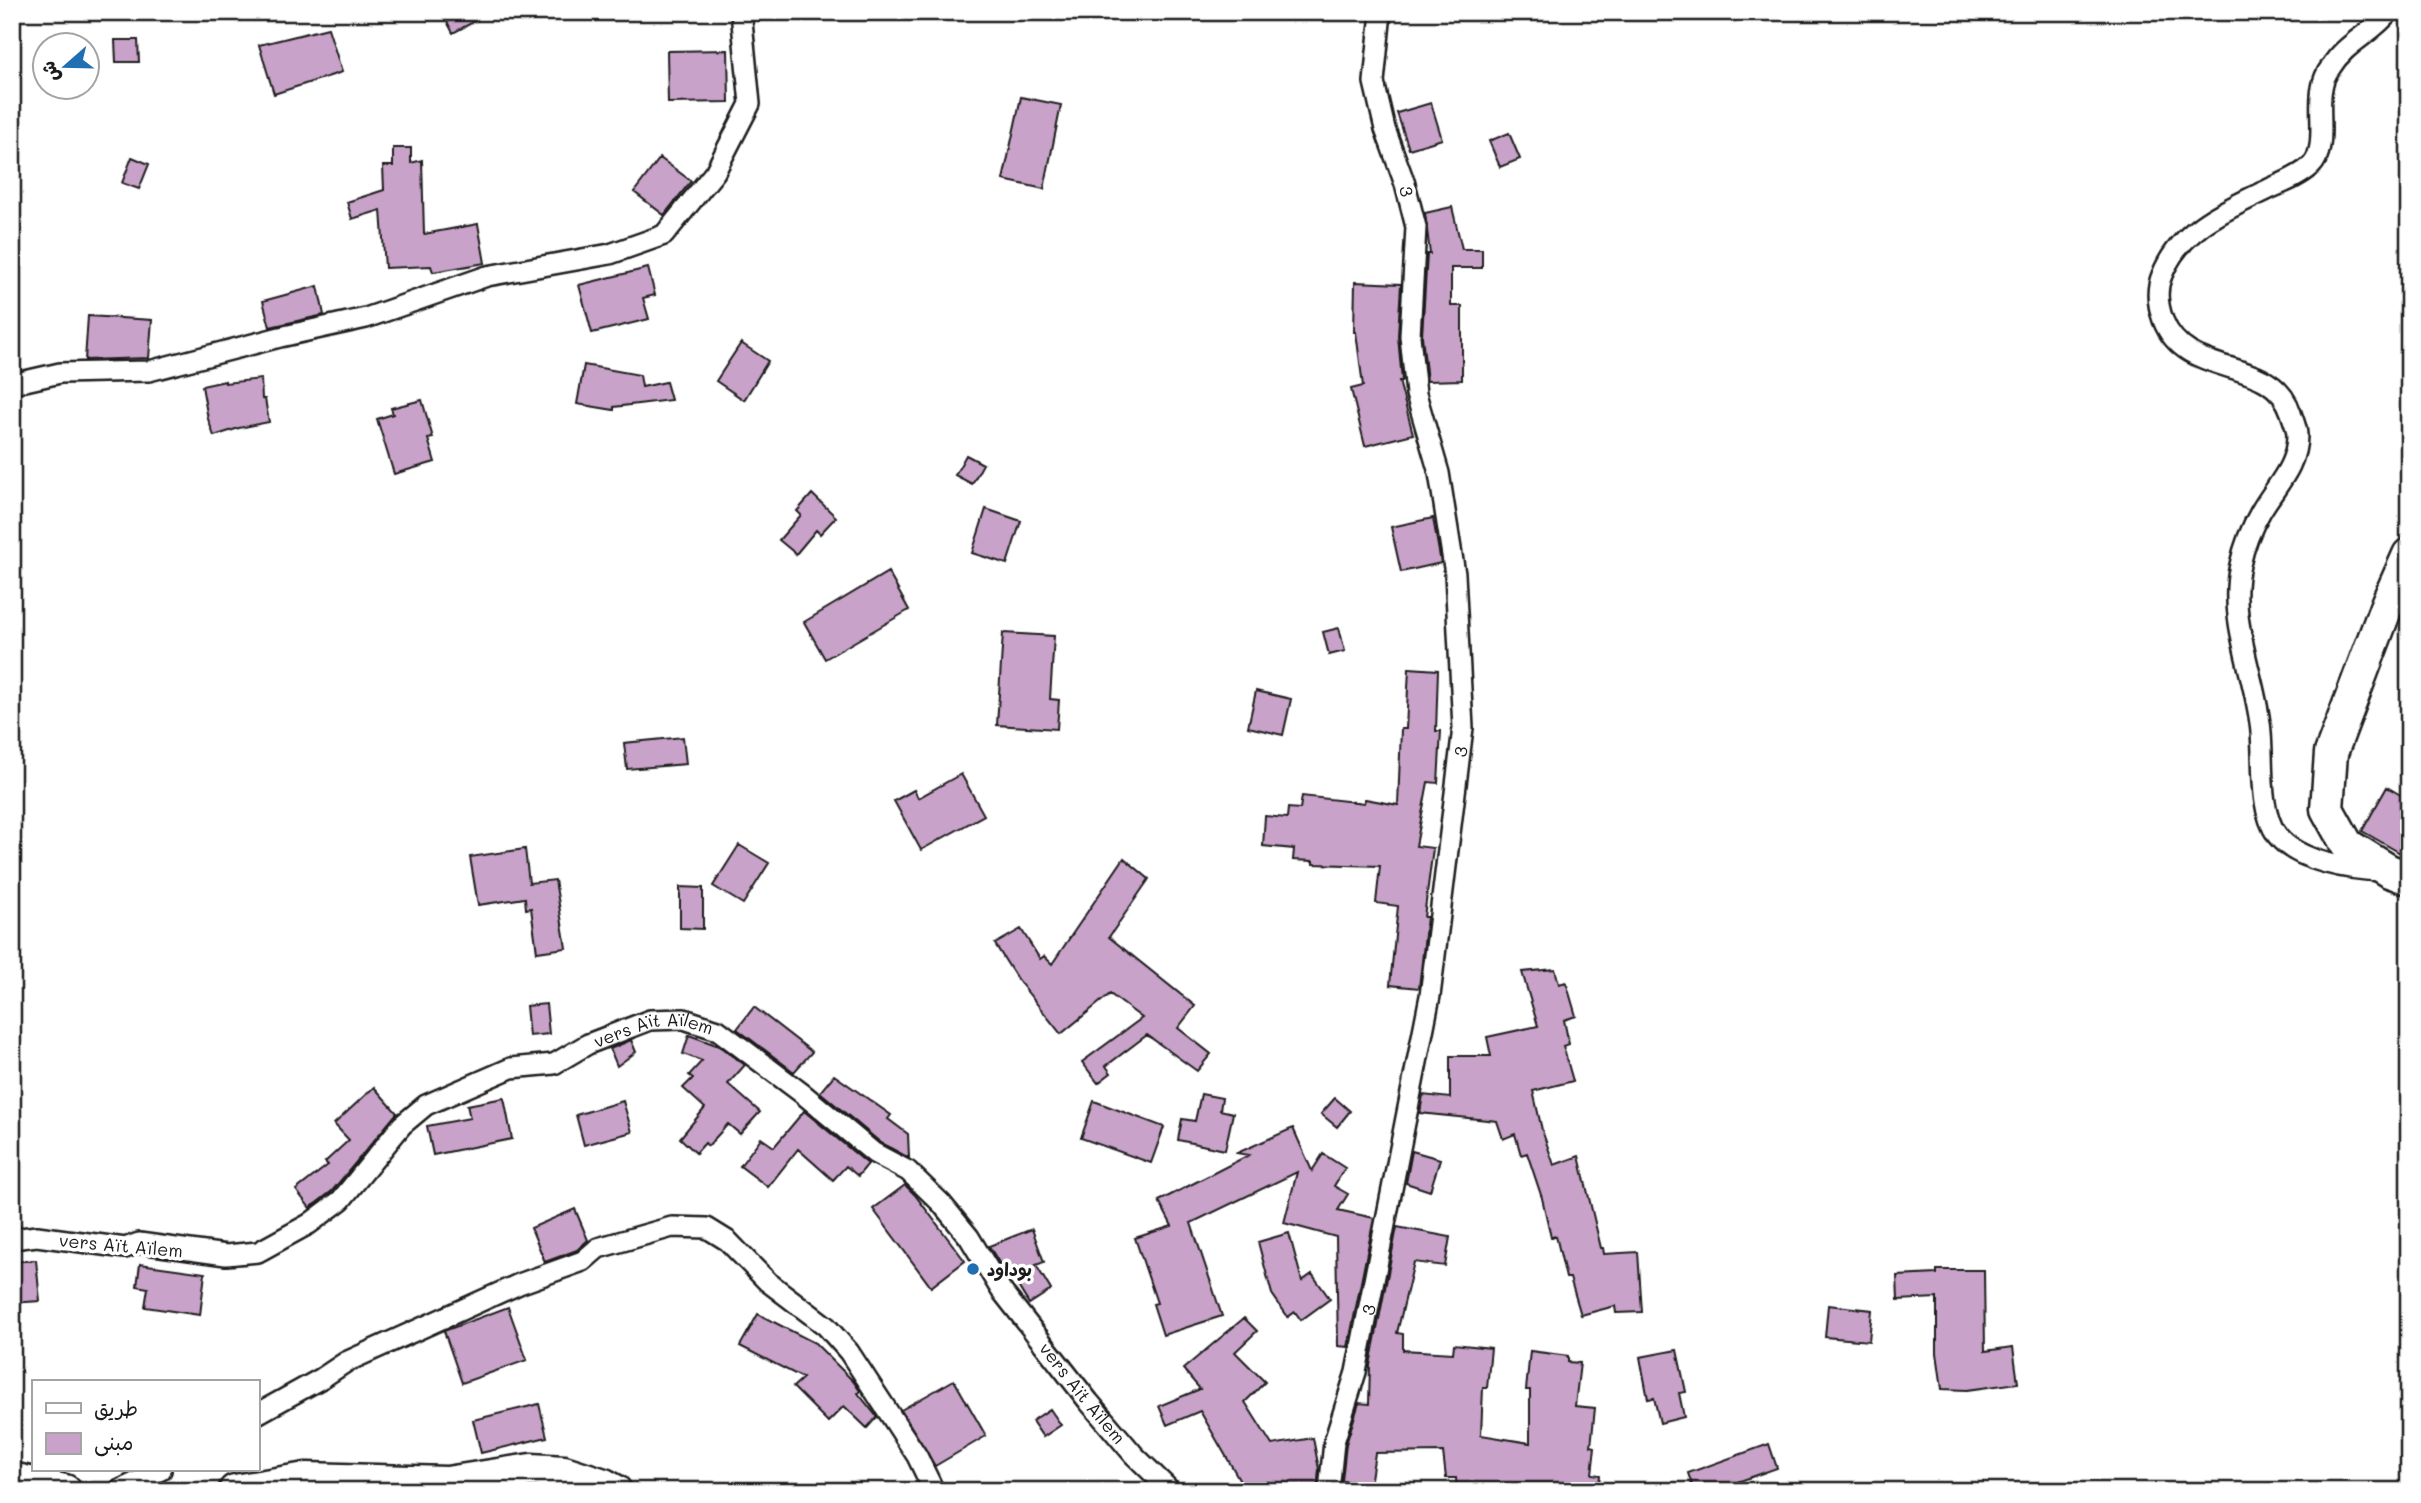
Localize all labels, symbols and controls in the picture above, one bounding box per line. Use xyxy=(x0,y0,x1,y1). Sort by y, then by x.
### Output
north arrow xyxy=(32,32,102,102)
text: ش xyxy=(34,58,65,86)
street label: 3 xyxy=(1394,183,1420,199)
street label: 3 xyxy=(1448,745,1473,758)
street label: vers Aït Aïlem xyxy=(590,1007,717,1053)
street label: vers Aït Aïlem xyxy=(58,1228,184,1262)
place label: بوداود xyxy=(987,1257,1032,1281)
marker: بوداود xyxy=(965,1261,981,1277)
street label: 3 xyxy=(1355,1302,1381,1317)
street label: vers Aït Aïlem xyxy=(1034,1337,1131,1449)
legend xyxy=(32,1380,259,1472)
text: طريق xyxy=(94,1394,138,1421)
text: مبنى xyxy=(94,1428,133,1457)

